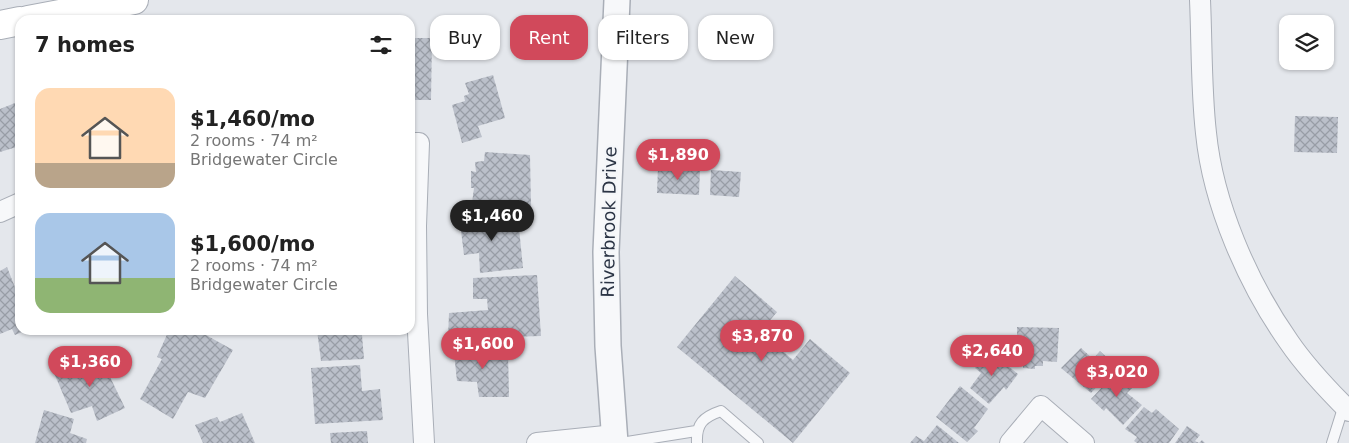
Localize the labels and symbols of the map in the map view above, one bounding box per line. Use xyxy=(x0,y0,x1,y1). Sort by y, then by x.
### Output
pin: $1,890 xyxy=(637,138,719,181)
street label: Riverbrook Drive xyxy=(597,146,620,298)
pin: $1,460 xyxy=(451,200,533,242)
pin: $3,870 xyxy=(721,320,803,362)
pin: $1,600 xyxy=(442,328,524,370)
pin: $2,640 xyxy=(951,334,1033,377)
pin: $1,360 xyxy=(49,346,131,388)
pin: $3,020 xyxy=(1076,356,1158,398)

